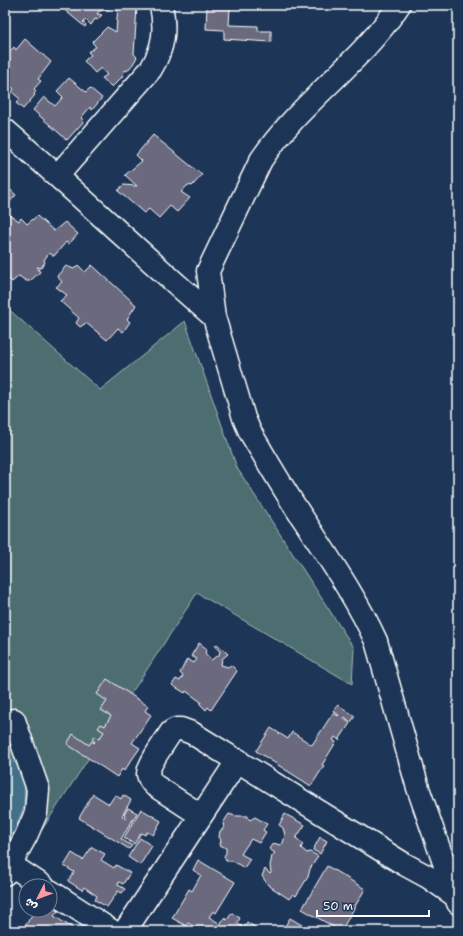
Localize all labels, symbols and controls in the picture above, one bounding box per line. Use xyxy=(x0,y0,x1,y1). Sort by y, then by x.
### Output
north arrow xyxy=(18,878,58,918)
scale bar xyxy=(317,892,429,918)
text: ش xyxy=(21,895,41,914)
text: 50 m xyxy=(323,898,353,914)

